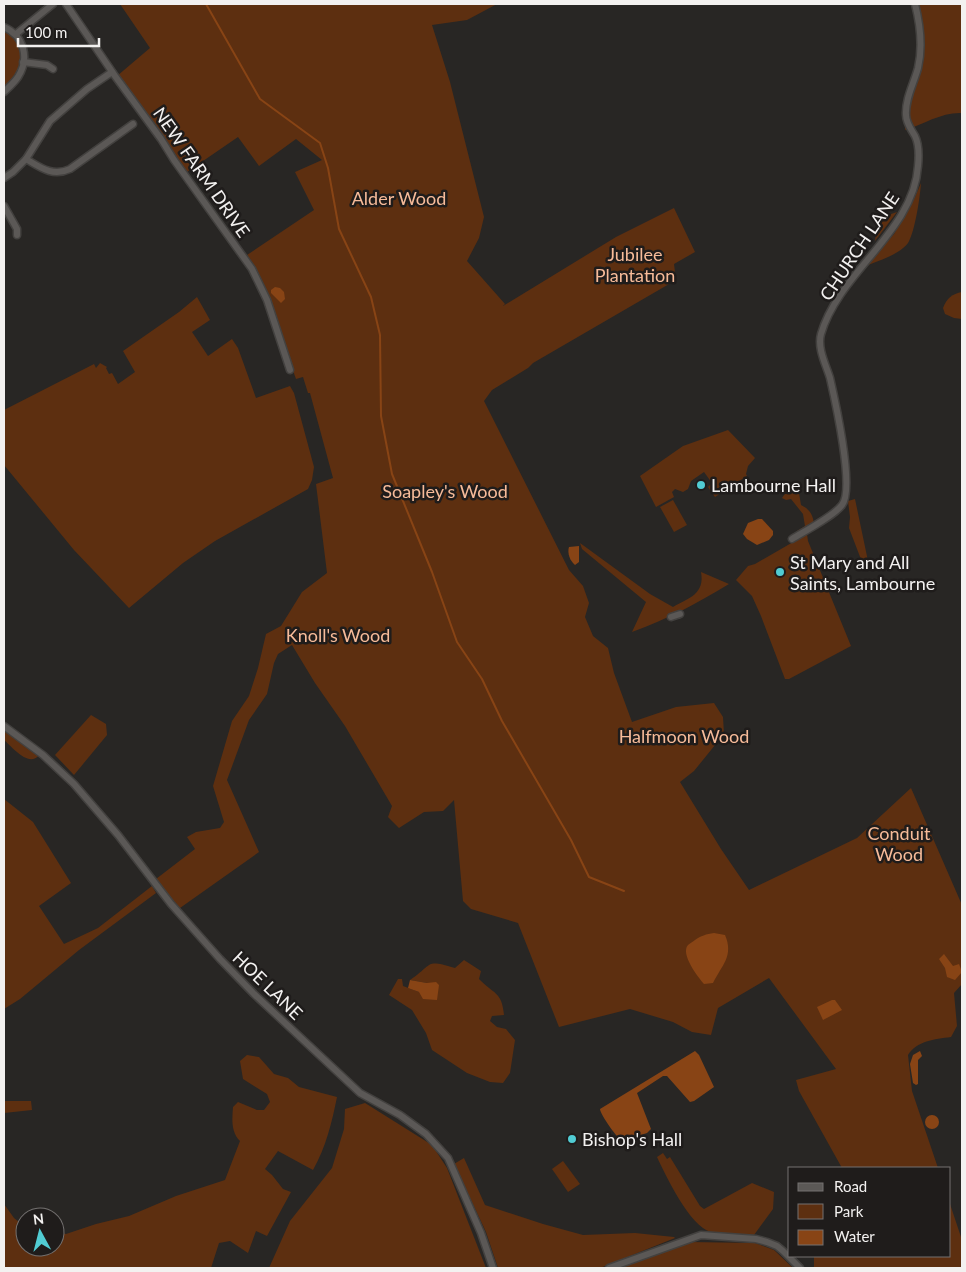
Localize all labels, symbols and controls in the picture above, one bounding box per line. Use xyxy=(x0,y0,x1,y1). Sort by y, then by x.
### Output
scale bar xyxy=(18,15,99,47)
text: 100 m xyxy=(25,23,67,41)
street label: NEW FARM DRIVE xyxy=(149,103,255,241)
park label: Alder Wood xyxy=(352,187,446,209)
street label: CHURCH LANE xyxy=(815,188,903,304)
park label: Jubilee Plantation xyxy=(595,243,675,286)
place label: Lambourne Hall xyxy=(711,474,836,496)
marker: Lambourne Hall xyxy=(695,479,707,491)
park label: Soapley's Wood xyxy=(382,480,508,502)
place label: St Mary and All Saints, Lambourne xyxy=(790,551,935,594)
marker: St Mary and All Saints, Lambourne xyxy=(774,566,786,578)
park label: Knoll's Wood xyxy=(286,624,390,646)
park label: Halfmoon Wood xyxy=(619,725,749,747)
park label: Conduit Wood xyxy=(868,822,931,865)
street label: HOE LANE xyxy=(228,946,308,1024)
place label: Bishop's Hall xyxy=(582,1128,682,1150)
marker: Bishop's Hall xyxy=(566,1133,578,1145)
legend xyxy=(788,1167,951,1257)
text: Road xyxy=(834,1177,867,1195)
text: Park xyxy=(834,1202,864,1220)
north arrow xyxy=(15,1207,65,1257)
text: N xyxy=(32,1210,45,1228)
text: Water xyxy=(834,1227,875,1245)

